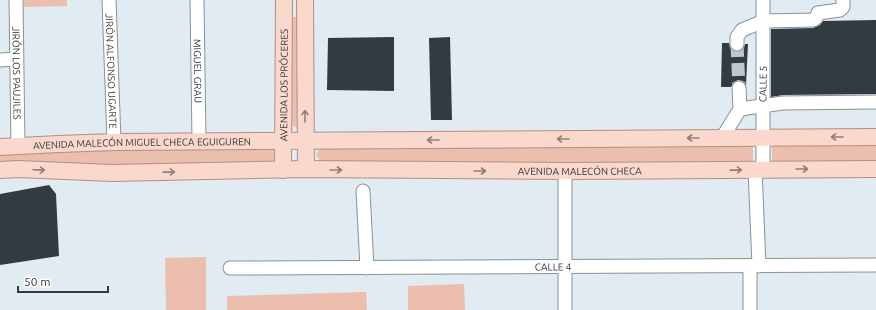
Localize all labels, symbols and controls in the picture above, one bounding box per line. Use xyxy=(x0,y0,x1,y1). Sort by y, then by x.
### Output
street label: JIRÓN ALFONSO UGARTE xyxy=(104,13,119,129)
street label: JIRÓN LOS PAUJILES xyxy=(11,26,23,120)
street label: AVENIDA LOS PRÓCERES xyxy=(277,29,289,141)
street label: MIGUEL GRAU xyxy=(192,39,204,103)
street label: CALLE 5 xyxy=(757,66,769,102)
one-way arrow xyxy=(301,110,309,123)
one-way arrow xyxy=(831,133,844,141)
one-way arrow xyxy=(687,134,700,142)
street label: AVENIDA MALECÓN MIGUEL CHECA EGUIGUREN xyxy=(33,135,251,151)
one-way arrow xyxy=(557,135,570,143)
one-way arrow xyxy=(427,136,440,144)
street label: AVENIDA MALECÓN CHECA xyxy=(518,164,642,177)
one-way arrow xyxy=(795,165,808,173)
one-way arrow xyxy=(32,166,45,174)
one-way arrow xyxy=(329,166,342,174)
one-way arrow xyxy=(729,166,742,174)
one-way arrow xyxy=(473,167,486,174)
one-way arrow xyxy=(162,168,175,176)
street label: CALLE 4 xyxy=(535,261,572,272)
scale bar xyxy=(18,268,108,294)
text: 50 m xyxy=(24,275,51,288)

